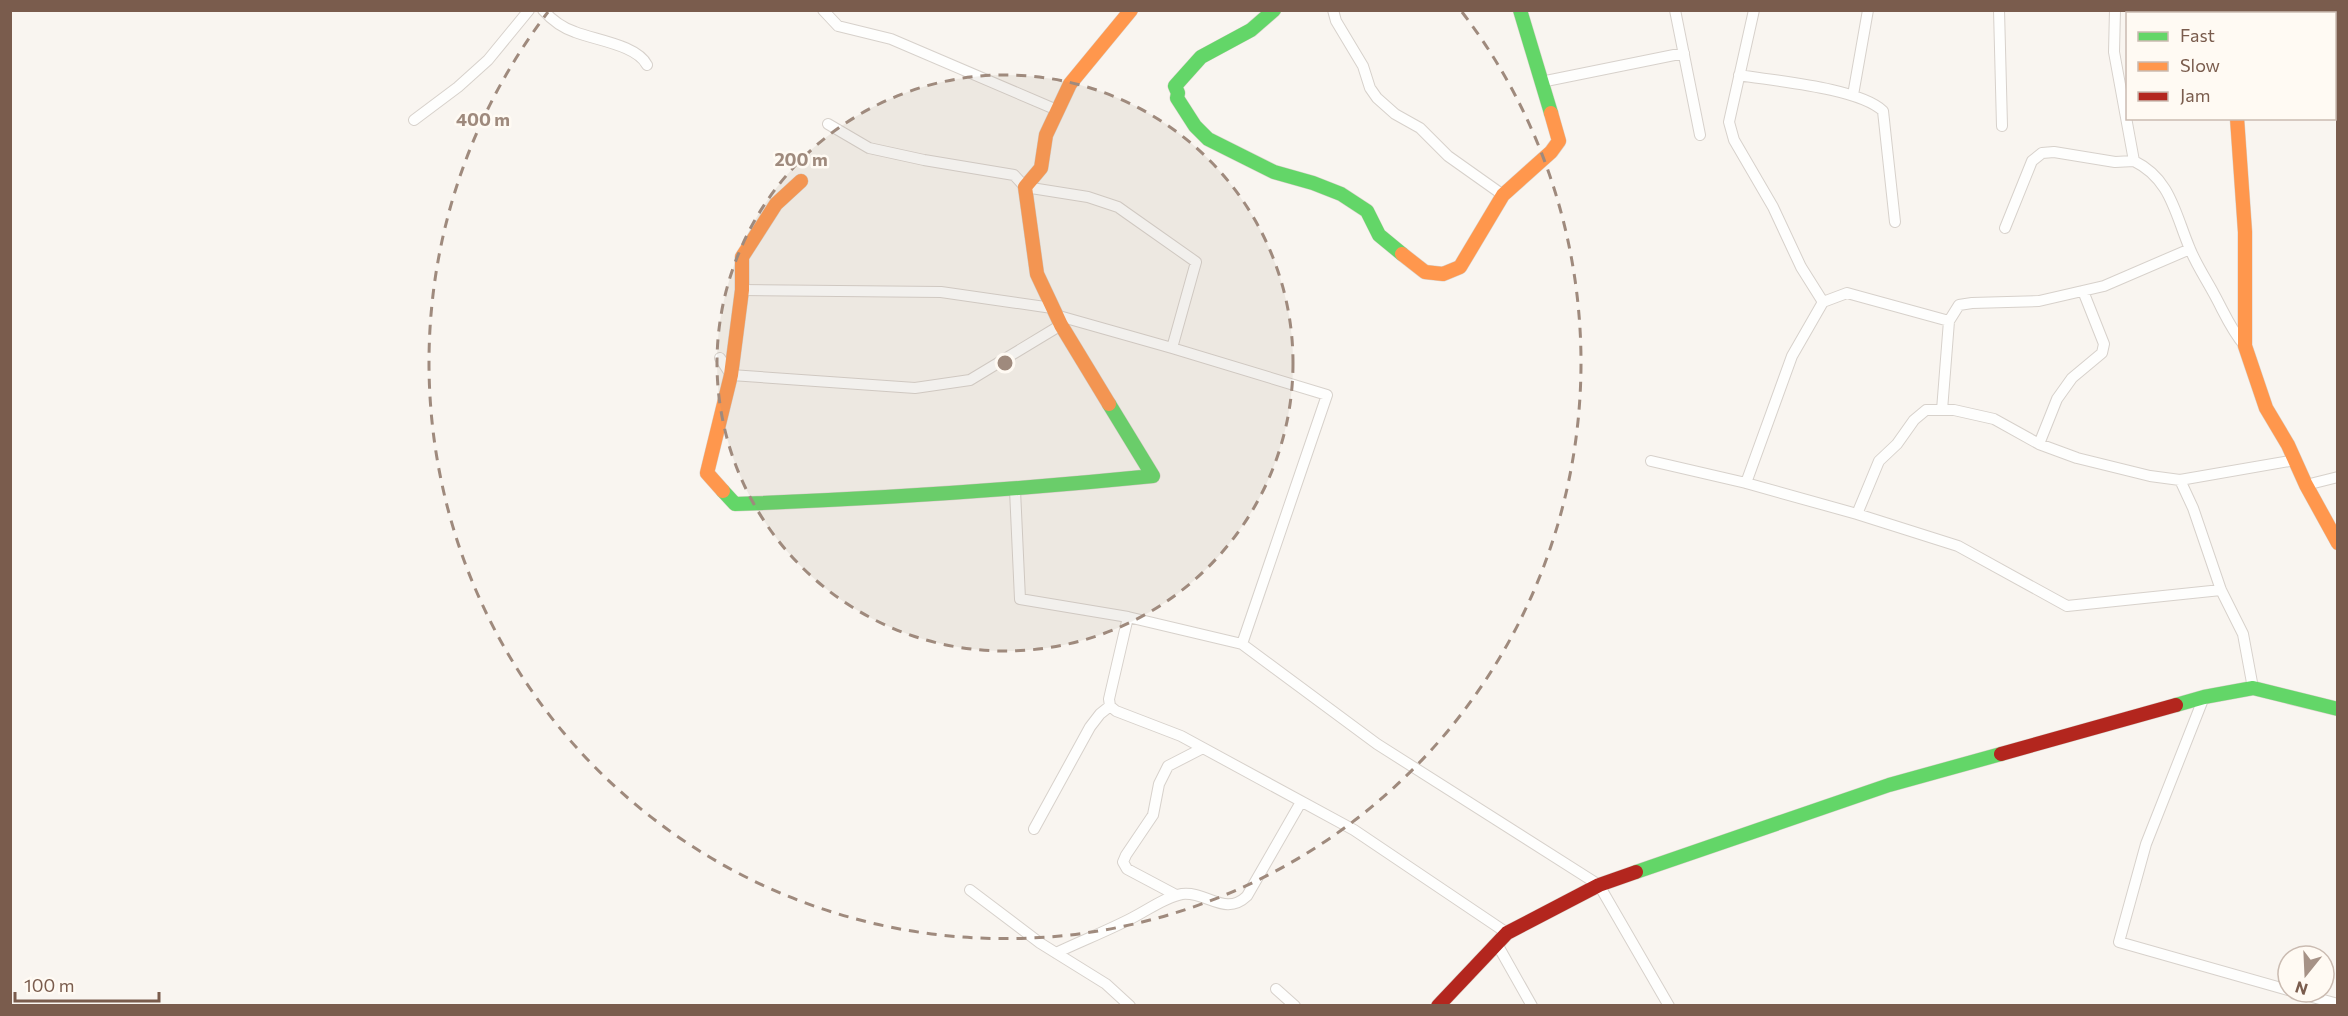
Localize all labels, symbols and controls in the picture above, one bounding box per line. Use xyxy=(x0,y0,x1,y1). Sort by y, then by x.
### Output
legend xyxy=(2126,12,2336,120)
text: Fast xyxy=(2180,24,2215,46)
text: Slow xyxy=(2180,54,2220,76)
text: Jam xyxy=(2180,84,2210,106)
text: 400 m xyxy=(456,108,510,130)
text: 200 m xyxy=(774,148,828,170)
centre of rings xyxy=(995,353,1015,373)
north arrow xyxy=(2276,944,2336,1004)
scale bar xyxy=(15,965,159,1003)
text: 100 m xyxy=(24,974,74,996)
text: N xyxy=(2293,978,2310,1000)

